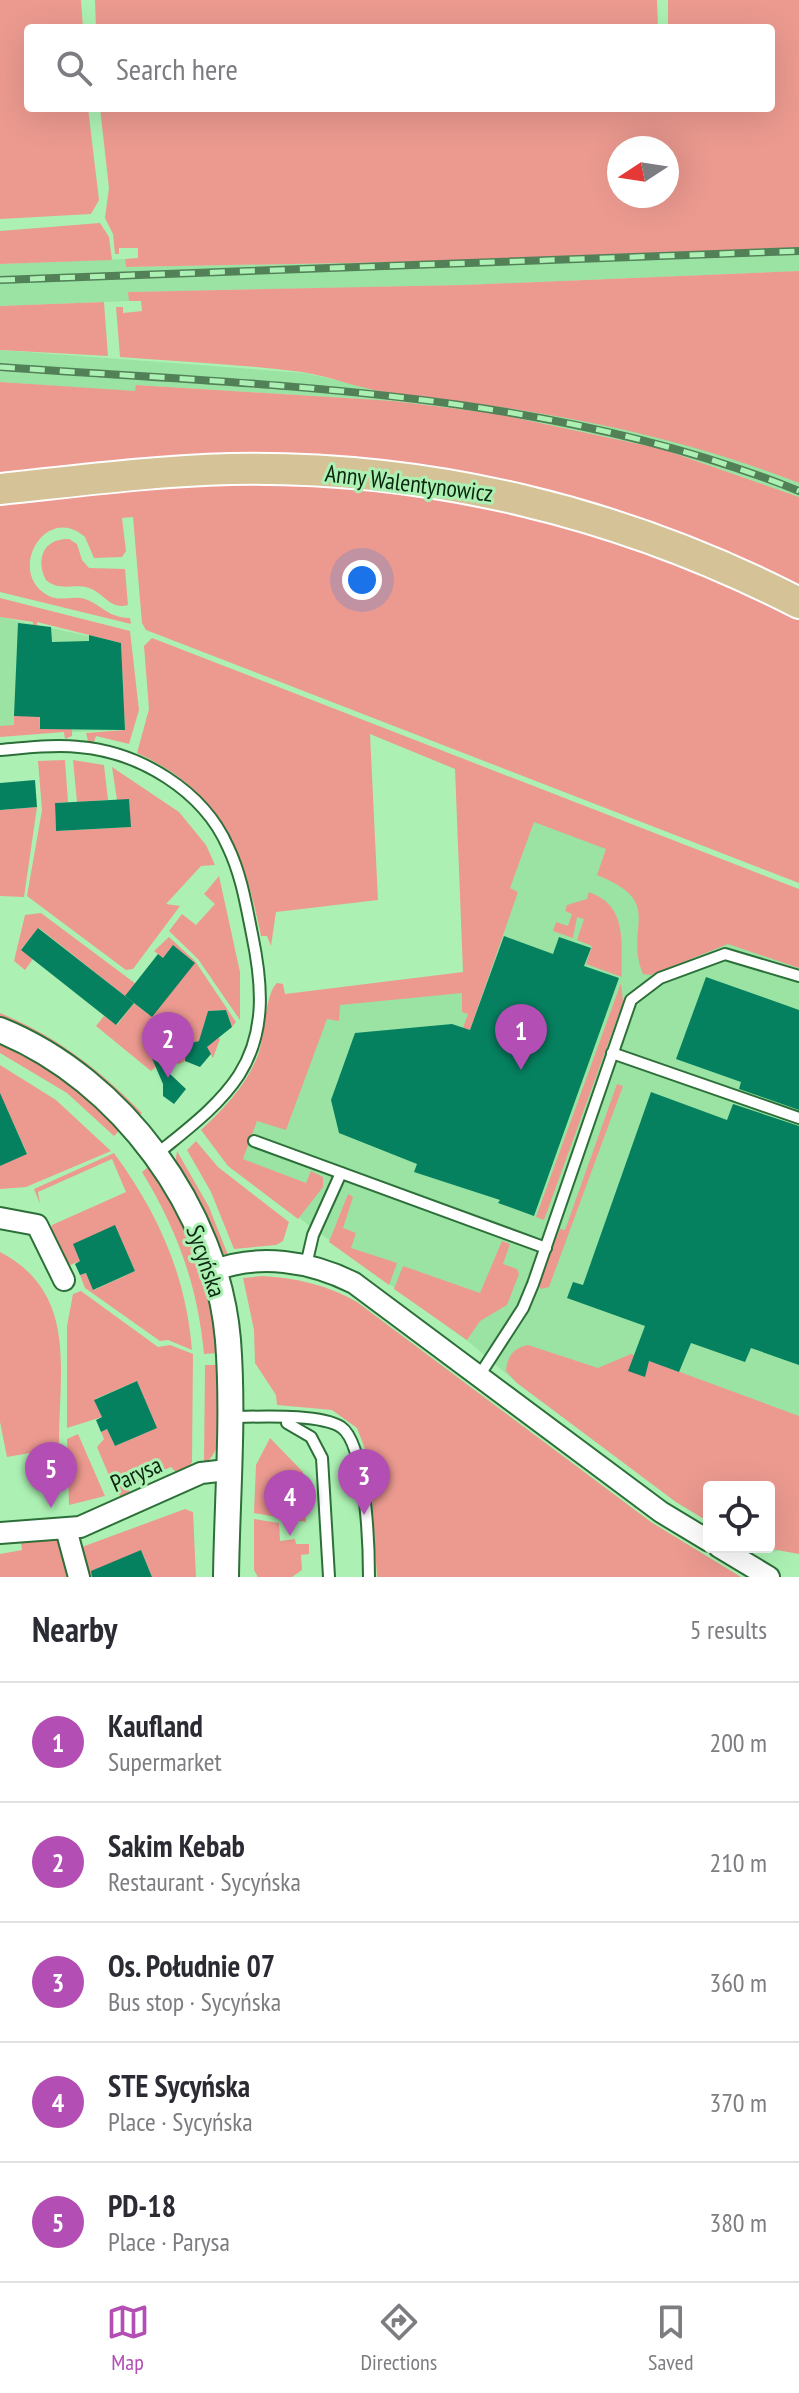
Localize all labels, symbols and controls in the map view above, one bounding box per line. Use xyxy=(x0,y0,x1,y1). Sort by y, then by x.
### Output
search box xyxy=(24,24,775,112)
icon: search xyxy=(52,46,96,90)
text: Search here xyxy=(116,49,238,88)
north arrow xyxy=(607,136,679,208)
street label: Anny Walentynowicz xyxy=(323,457,495,509)
your location xyxy=(342,560,382,600)
pin: 1 xyxy=(495,1004,547,1070)
pin: 2 xyxy=(142,1012,194,1078)
street label: Sycyńska xyxy=(179,1221,233,1301)
pin: 5 xyxy=(25,1442,77,1508)
street label: Parysa xyxy=(105,1449,167,1499)
pin: 3 xyxy=(338,1449,390,1515)
pin: 4 xyxy=(264,1470,316,1536)
map controls xyxy=(703,1481,775,1553)
button: locate xyxy=(703,1481,775,1553)
text: Nearby xyxy=(32,1607,117,1651)
text: 5 results xyxy=(690,1613,767,1646)
text: Kaufland xyxy=(108,1706,203,1745)
text: 1 xyxy=(52,1726,64,1759)
text: 200 m xyxy=(709,1726,767,1759)
text: Supermarket xyxy=(108,1745,222,1778)
text: Sakim Kebab xyxy=(108,1826,245,1865)
text: 2 xyxy=(52,1846,64,1879)
text: 210 m xyxy=(709,1846,767,1879)
text: Restaurant · Sycyńska xyxy=(108,1865,301,1898)
text: Os. Południe 07 xyxy=(108,1946,275,1985)
text: 3 xyxy=(52,1966,64,1999)
text: 360 m xyxy=(709,1966,767,1999)
text: Bus stop · Sycyńska xyxy=(108,1985,281,2018)
text: STE Sycyńska xyxy=(108,2066,250,2105)
text: 4 xyxy=(52,2086,64,2119)
text: 370 m xyxy=(709,2086,767,2119)
text: Place · Sycyńska xyxy=(108,2105,253,2138)
text: PD-18 xyxy=(108,2186,176,2225)
text: 5 xyxy=(52,2206,64,2239)
text: 380 m xyxy=(709,2206,767,2239)
text: Place · Parysa xyxy=(108,2225,230,2258)
tab: Map xyxy=(106,2300,150,2376)
tab: Directions xyxy=(361,2300,437,2376)
tab: Saved xyxy=(648,2300,693,2376)

